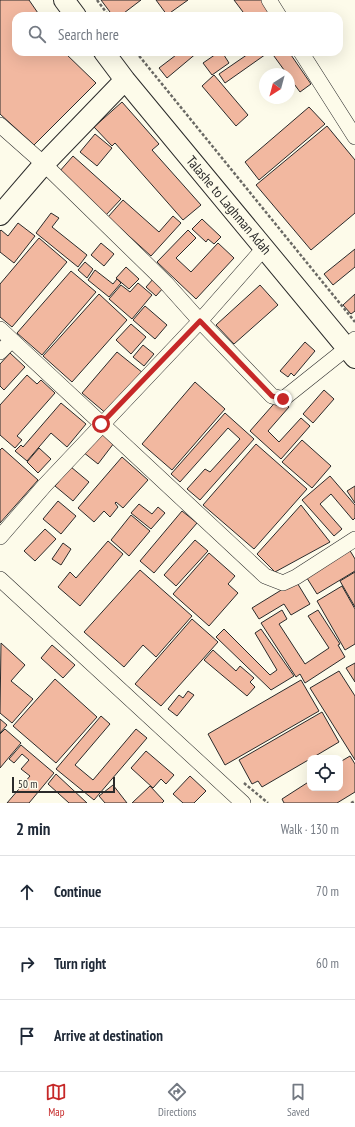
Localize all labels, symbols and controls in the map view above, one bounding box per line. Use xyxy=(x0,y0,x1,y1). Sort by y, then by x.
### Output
search box xyxy=(12,12,343,56)
icon: search xyxy=(26,23,48,45)
text: Search here xyxy=(58,25,119,44)
north arrow xyxy=(259,68,295,104)
street label: Talashe to Laghman Adah xyxy=(182,152,276,258)
route end xyxy=(274,390,292,408)
route start xyxy=(92,415,110,433)
map controls xyxy=(307,755,343,791)
button: locate xyxy=(307,755,343,791)
scale bar xyxy=(12,775,115,794)
text: 50 m xyxy=(18,777,37,791)
text: 2 min xyxy=(16,818,50,840)
text: Walk · 130 m xyxy=(281,821,339,838)
icon: ahead xyxy=(16,881,38,903)
text: Continue xyxy=(54,882,101,901)
text: 70 m xyxy=(316,883,339,900)
icon: right xyxy=(16,953,38,975)
text: Turn right xyxy=(54,954,106,973)
text: 60 m xyxy=(316,955,339,972)
icon: arrive xyxy=(16,1025,38,1047)
text: Arrive at destination xyxy=(54,1026,163,1045)
tab: Map xyxy=(45,1081,67,1119)
tab: Directions xyxy=(158,1081,196,1119)
tab: Saved xyxy=(287,1081,310,1119)

